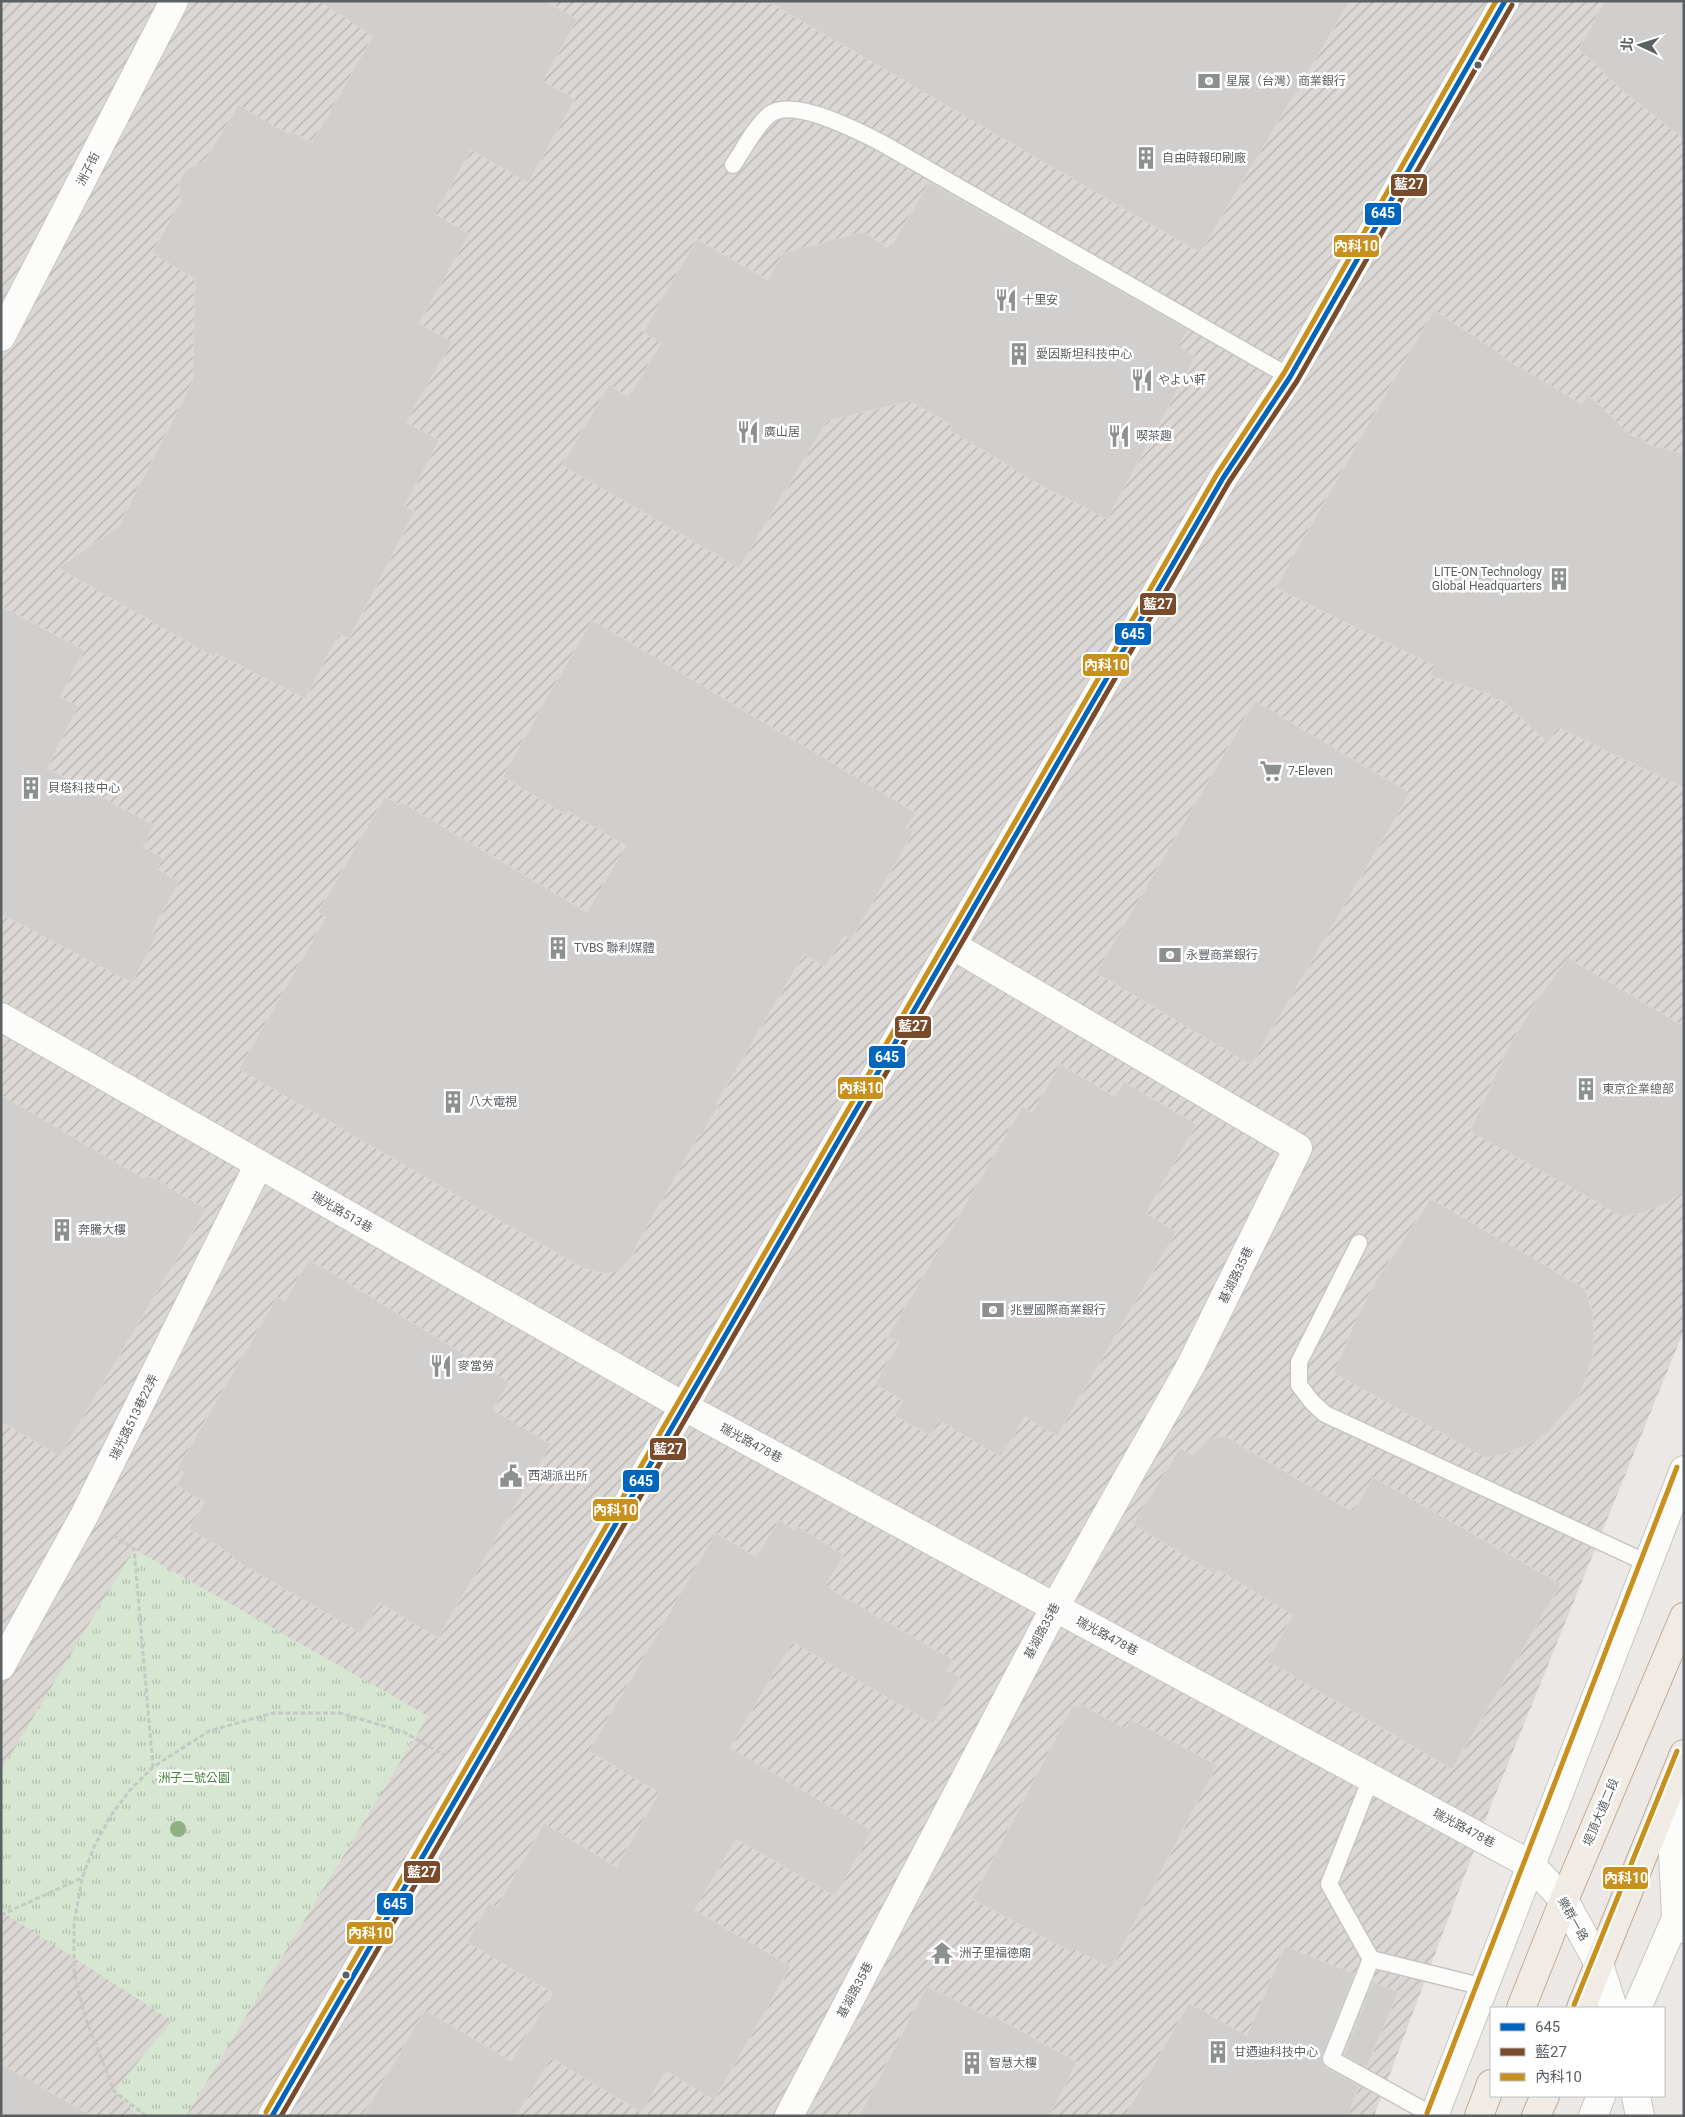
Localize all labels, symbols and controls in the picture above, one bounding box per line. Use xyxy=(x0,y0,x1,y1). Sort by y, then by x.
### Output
north arrow xyxy=(1615,20,1665,70)
text: 北 xyxy=(1619,37,1636,52)
unlabelled marker xyxy=(1473,60,1483,70)
bank icon: 星展（台灣）商業銀行 xyxy=(1196,68,1222,94)
place label: 星展（台灣）商業銀行 xyxy=(1226,74,1346,88)
building icon: 自由時報印刷廠 xyxy=(1133,145,1159,171)
street label: 洲子街 xyxy=(74,150,102,188)
place label: 自由時報印刷廠 xyxy=(1162,151,1246,165)
line badge: 藍27 xyxy=(1390,173,1428,197)
text: 藍27 xyxy=(1394,176,1424,192)
line badge: 645 xyxy=(1364,202,1402,226)
text: 645 xyxy=(1371,205,1395,221)
line badge: 內科10 xyxy=(1333,234,1380,258)
text: 內科10 xyxy=(1334,238,1378,254)
restaurant icon: 十里安 xyxy=(993,287,1019,313)
place label: 十里安 xyxy=(1022,293,1058,307)
building icon: 愛因斯坦科技中心 xyxy=(1006,341,1032,367)
place label: 愛因斯坦科技中心 xyxy=(1036,347,1132,361)
restaurant icon: やよい軒 xyxy=(1129,367,1155,393)
place label: やよい軒 xyxy=(1158,373,1206,387)
restaurant icon: 廣山居 xyxy=(735,419,761,445)
restaurant icon: 喫茶趣 xyxy=(1106,423,1132,449)
place label: 廣山居 xyxy=(764,425,800,439)
place label: 喫茶趣 xyxy=(1136,429,1172,443)
place label: LITE-ON Technology Global Headquarters xyxy=(1432,565,1542,593)
building icon: LITE-ON Technology Global Headquarters xyxy=(1546,566,1572,592)
line badge: 藍27 xyxy=(1139,592,1177,616)
text: 藍27 xyxy=(1143,596,1173,612)
line badge: 645 xyxy=(1114,622,1152,646)
text: 645 xyxy=(1121,626,1145,642)
line badge: 內科10 xyxy=(1082,653,1130,677)
text: 內科10 xyxy=(1084,657,1128,673)
supermarket icon: 7-Eleven xyxy=(1258,758,1284,784)
place label: 7-Eleven xyxy=(1288,764,1333,778)
building icon: 貝塔科技中心 xyxy=(18,775,44,801)
place label: 貝塔科技中心 xyxy=(48,781,120,795)
building icon: TVBS 聯利媒體 xyxy=(545,935,571,961)
place label: TVBS 聯利媒體 xyxy=(574,941,654,955)
bank icon: 永豐商業銀行 xyxy=(1157,942,1183,968)
place label: 永豐商業銀行 xyxy=(1186,948,1258,962)
line badge: 藍27 xyxy=(894,1015,932,1039)
text: 藍27 xyxy=(898,1018,928,1034)
line badge: 645 xyxy=(868,1045,906,1069)
text: 645 xyxy=(875,1049,899,1065)
line badge: 內科10 xyxy=(837,1076,884,1100)
building icon: 東京企業總部 xyxy=(1573,1076,1599,1102)
text: 內科10 xyxy=(839,1080,883,1096)
place label: 東京企業總部 xyxy=(1602,1082,1674,1096)
building icon: 八大電視 xyxy=(440,1089,466,1115)
place label: 八大電視 xyxy=(469,1095,517,1109)
street label: 瑞光路513巷 xyxy=(309,1189,375,1235)
building icon: 奔騰大樓 xyxy=(49,1217,75,1243)
place label: 奔騰大樓 xyxy=(78,1223,126,1237)
street label: 基湖路35巷 xyxy=(1216,1244,1256,1306)
bank icon: 兆豐國際商業銀行 xyxy=(980,1297,1006,1323)
place label: 兆豐國際商業銀行 xyxy=(1010,1303,1106,1317)
restaurant icon: 麥當勞 xyxy=(428,1353,454,1379)
place label: 麥當勞 xyxy=(458,1359,494,1373)
street label: 瑞光路513巷22弄 xyxy=(107,1372,161,1462)
street label: 瑞光路478巷 xyxy=(718,1421,784,1465)
line badge: 藍27 xyxy=(649,1437,687,1461)
text: 藍27 xyxy=(653,1441,683,1457)
public building icon: 西湖派出所 xyxy=(498,1463,524,1489)
place label: 西湖派出所 xyxy=(528,1469,588,1483)
line badge: 645 xyxy=(622,1469,660,1493)
text: 645 xyxy=(629,1473,653,1489)
line badge: 內科10 xyxy=(592,1498,639,1522)
text: 內科10 xyxy=(593,1502,637,1518)
street label: 基湖路35巷 xyxy=(1021,1601,1063,1661)
street label: 瑞光路478巷 xyxy=(1074,1614,1140,1658)
park label: 洲子二號公園 xyxy=(158,1771,230,1785)
street label: 堤頂大道二段 xyxy=(1580,1776,1622,1848)
street label: 瑞光路478巷 xyxy=(1431,1806,1497,1850)
line badge: 藍27 xyxy=(403,1860,441,1884)
text: 藍27 xyxy=(407,1864,437,1880)
line badge: 內科10 xyxy=(1602,1866,1649,1890)
text: 內科10 xyxy=(1604,1870,1648,1886)
line badge: 645 xyxy=(376,1892,414,1916)
street label: 樂群一路 xyxy=(1555,1895,1591,1943)
text: 645 xyxy=(383,1896,407,1912)
line badge: 內科10 xyxy=(346,1921,394,1945)
text: 內科10 xyxy=(348,1925,392,1941)
temple icon: 洲子里福德廟 xyxy=(929,1940,955,1966)
place label: 洲子里福德廟 xyxy=(959,1946,1031,1960)
street label: 基湖路35巷 xyxy=(834,1960,876,2020)
unlabelled marker xyxy=(341,1970,351,1980)
legend xyxy=(1490,2007,1665,2097)
text: 645 xyxy=(1535,2018,1560,2036)
building icon: 甘迺迪科技中心 xyxy=(1205,2039,1231,2065)
text: 藍27 xyxy=(1535,2043,1567,2061)
place label: 甘迺迪科技中心 xyxy=(1234,2045,1318,2059)
building icon: 智慧大樓 xyxy=(959,2050,985,2076)
place label: 智慧大樓 xyxy=(989,2056,1037,2070)
text: 內科10 xyxy=(1535,2068,1582,2086)

